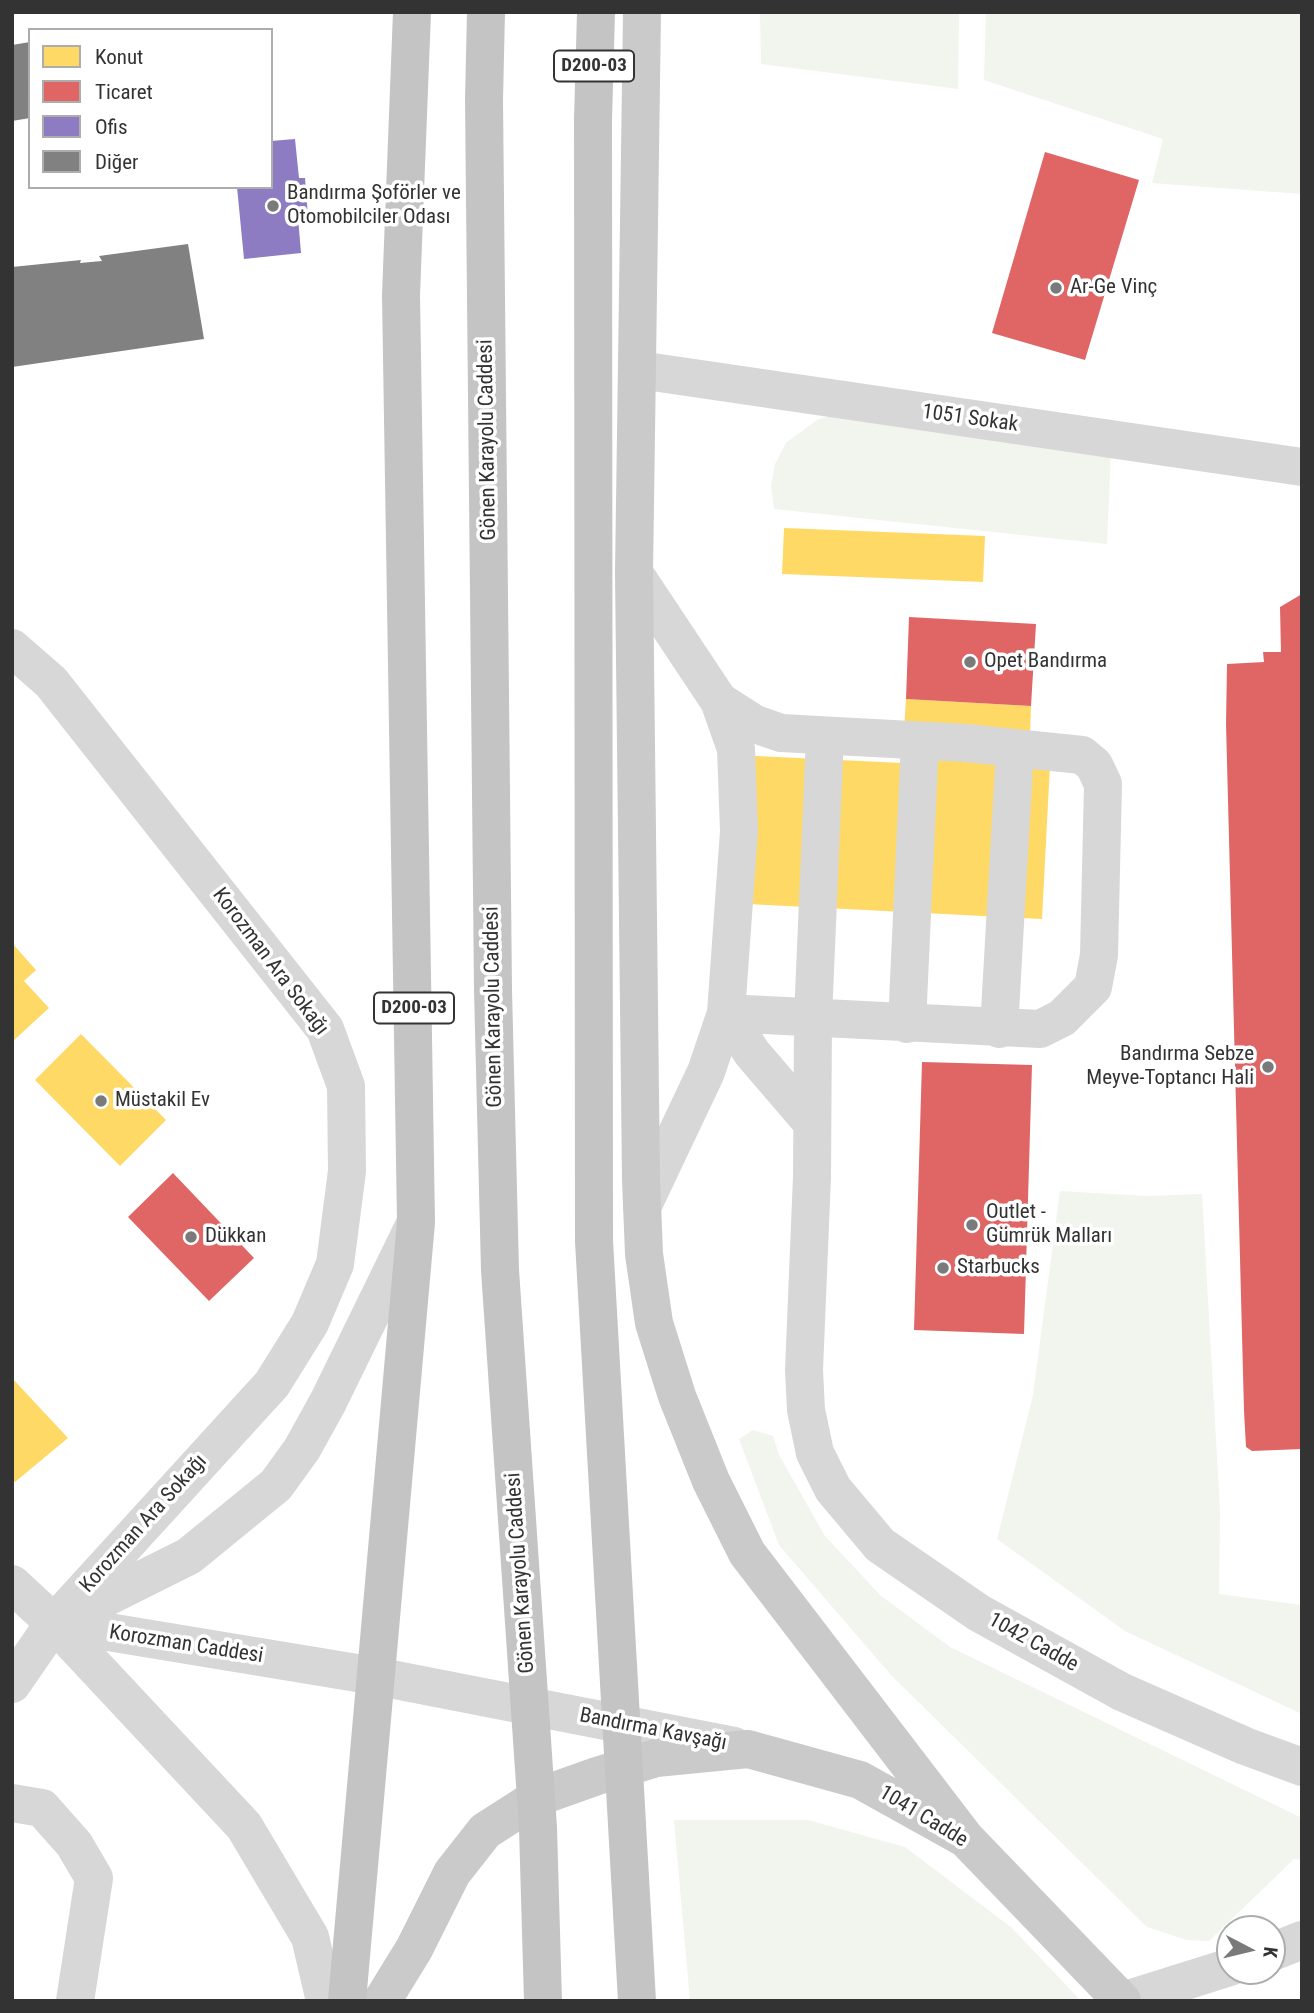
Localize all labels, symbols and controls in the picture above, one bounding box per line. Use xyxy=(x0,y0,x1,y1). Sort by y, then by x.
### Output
legend xyxy=(28,28,273,189)
text: Konut xyxy=(95,45,143,69)
road number: D200-03 xyxy=(554,50,634,82)
text: Ticaret xyxy=(95,80,153,104)
text: Ofis xyxy=(95,115,128,139)
text: Diğer xyxy=(95,150,138,174)
place label: Bandırma Şoförler ve Otomobilciler Odası xyxy=(287,181,461,231)
marker: Bandırma Şoförler ve Otomobilciler Odası xyxy=(265,198,281,214)
place label: Ar-Ge Vinç xyxy=(1070,275,1157,301)
marker: Ar-Ge Vinç xyxy=(1048,280,1064,296)
street label: Gönen Karayolu Caddesi xyxy=(474,339,502,541)
street label: 1051 Sokak xyxy=(920,400,1020,438)
place label: Opet Bandırma xyxy=(984,649,1107,675)
marker: Opet Bandırma xyxy=(962,654,978,670)
street label: Korozman Ara Sokağı xyxy=(206,883,334,1041)
street label: Gönen Karayolu Caddesi xyxy=(480,906,508,1108)
road number: D200-03 xyxy=(374,992,454,1024)
place label: Bandırma Sebze Meyve-Toptancı Hali xyxy=(1086,1042,1254,1092)
marker: Bandırma Sebze Meyve-Toptancı Hali xyxy=(1260,1059,1276,1075)
place label: Müstakil Ev xyxy=(115,1088,210,1114)
marker: Müstakil Ev xyxy=(93,1093,109,1109)
place label: Outlet - Gümrük Malları xyxy=(986,1200,1112,1250)
marker: Outlet - Gümrük Malları xyxy=(964,1217,980,1233)
place label: Dükkan xyxy=(205,1224,266,1250)
marker: Dükkan xyxy=(183,1229,199,1245)
place label: Starbucks xyxy=(957,1255,1040,1281)
marker: Starbucks xyxy=(935,1260,951,1276)
street label: Korozman Ara Sokağı xyxy=(75,1450,213,1598)
street label: Gönen Karayolu Caddesi xyxy=(501,1472,541,1674)
street label: 1042 Cadde xyxy=(984,1608,1082,1678)
street label: Korozman Caddesi xyxy=(107,1620,265,1670)
street label: Bandırma Kavşağı xyxy=(577,1703,729,1757)
street label: 1041 Cadde xyxy=(874,1781,972,1853)
north arrow xyxy=(1216,1915,1286,1985)
text: K xyxy=(1258,1946,1282,1959)

